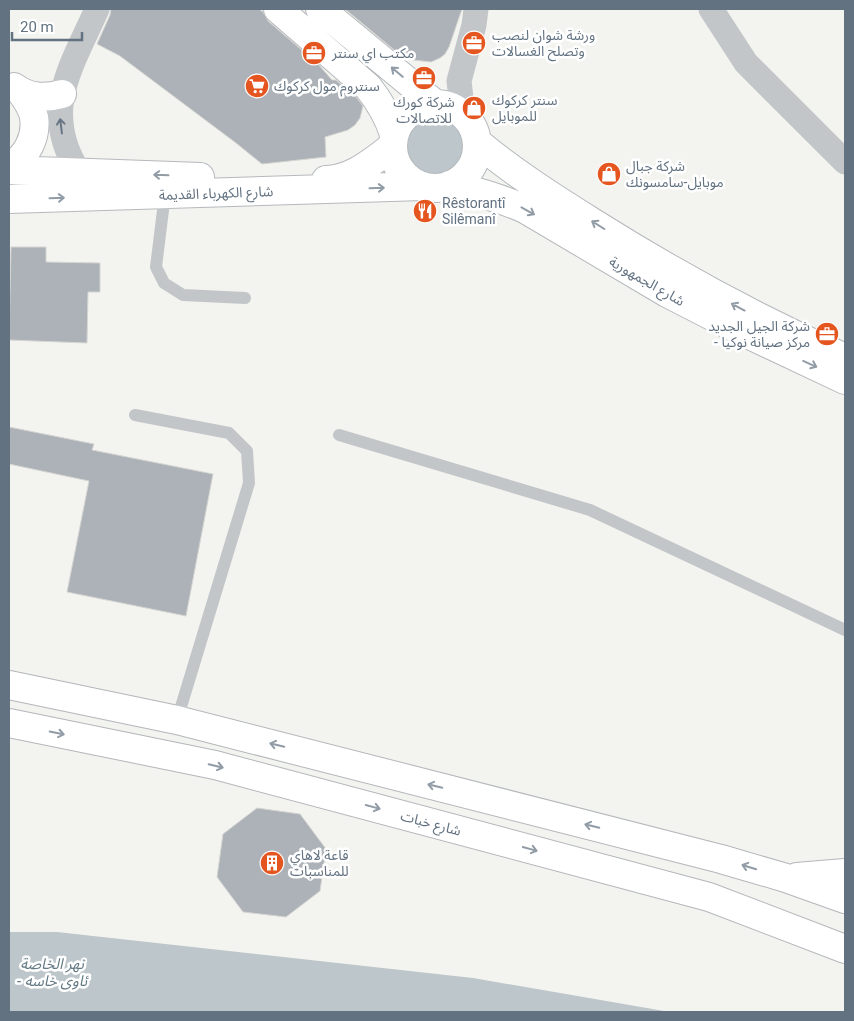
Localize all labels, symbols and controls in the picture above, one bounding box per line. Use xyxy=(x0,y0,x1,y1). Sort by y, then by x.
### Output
scale bar xyxy=(12,10,82,42)
text: 20 m xyxy=(20,18,54,36)
place label: ورشة شوان لنصب وتصلح الغسالات xyxy=(492,27,595,62)
office icon: ورشة شوان لنصب وتصلح الغسالات xyxy=(461,30,487,56)
office icon: مكتب اي سنتر xyxy=(301,40,327,66)
place label: مكتب اي سنتر xyxy=(331,45,414,64)
office icon: شركة كورك للاتصالات xyxy=(411,65,437,91)
one-way arrow xyxy=(390,67,403,78)
supermarket icon: سنتروم مول كركوك xyxy=(244,73,270,99)
place label: سنتروم مول كركوك xyxy=(274,78,380,97)
place label: سنتر كركوك للموبايل xyxy=(492,92,558,125)
place label: شركة كورك للاتصالات xyxy=(393,94,455,126)
shop icon: سنتر كركوك للموبايل xyxy=(461,95,487,121)
one-way arrow xyxy=(56,119,66,135)
place label: شركة جبال موبايل-سامسونك xyxy=(626,158,724,191)
shop icon: شركة جبال موبايل-سامسونك xyxy=(596,161,622,187)
one-way arrow xyxy=(153,170,169,180)
street label: شارع الكهرباء القديمة xyxy=(158,183,274,206)
one-way arrow xyxy=(369,183,385,192)
one-way arrow xyxy=(49,193,65,202)
place label: Rêstorantî Silêmanî xyxy=(442,195,506,227)
restaurant icon: Rêstorantî Silêmanî xyxy=(412,198,438,224)
one-way arrow xyxy=(521,207,535,217)
one-way arrow xyxy=(591,220,605,230)
street label: شارع الجمهورية xyxy=(605,253,687,312)
one-way arrow xyxy=(731,302,746,311)
place label: شركة الجيل الجديد - مركز صيانة نوكيا xyxy=(708,318,810,351)
office icon: شركة الجيل الجديد - مركز صيانة نوكيا xyxy=(814,321,840,347)
one-way arrow xyxy=(802,359,817,369)
one-way arrow xyxy=(48,729,64,738)
one-way arrow xyxy=(270,740,286,749)
one-way arrow xyxy=(207,762,223,771)
one-way arrow xyxy=(427,780,443,790)
one-way arrow xyxy=(364,803,380,812)
street label: شارع خبات xyxy=(398,807,463,842)
one-way arrow xyxy=(584,821,600,830)
one-way arrow xyxy=(521,845,537,854)
place label: قاعة لاهاي للمناسبات xyxy=(290,847,349,879)
building icon: قاعة لاهاي للمناسبات xyxy=(259,850,285,876)
one-way arrow xyxy=(741,862,757,872)
water label: نهر الخاصة - ئاوی خاسە xyxy=(17,955,89,990)

